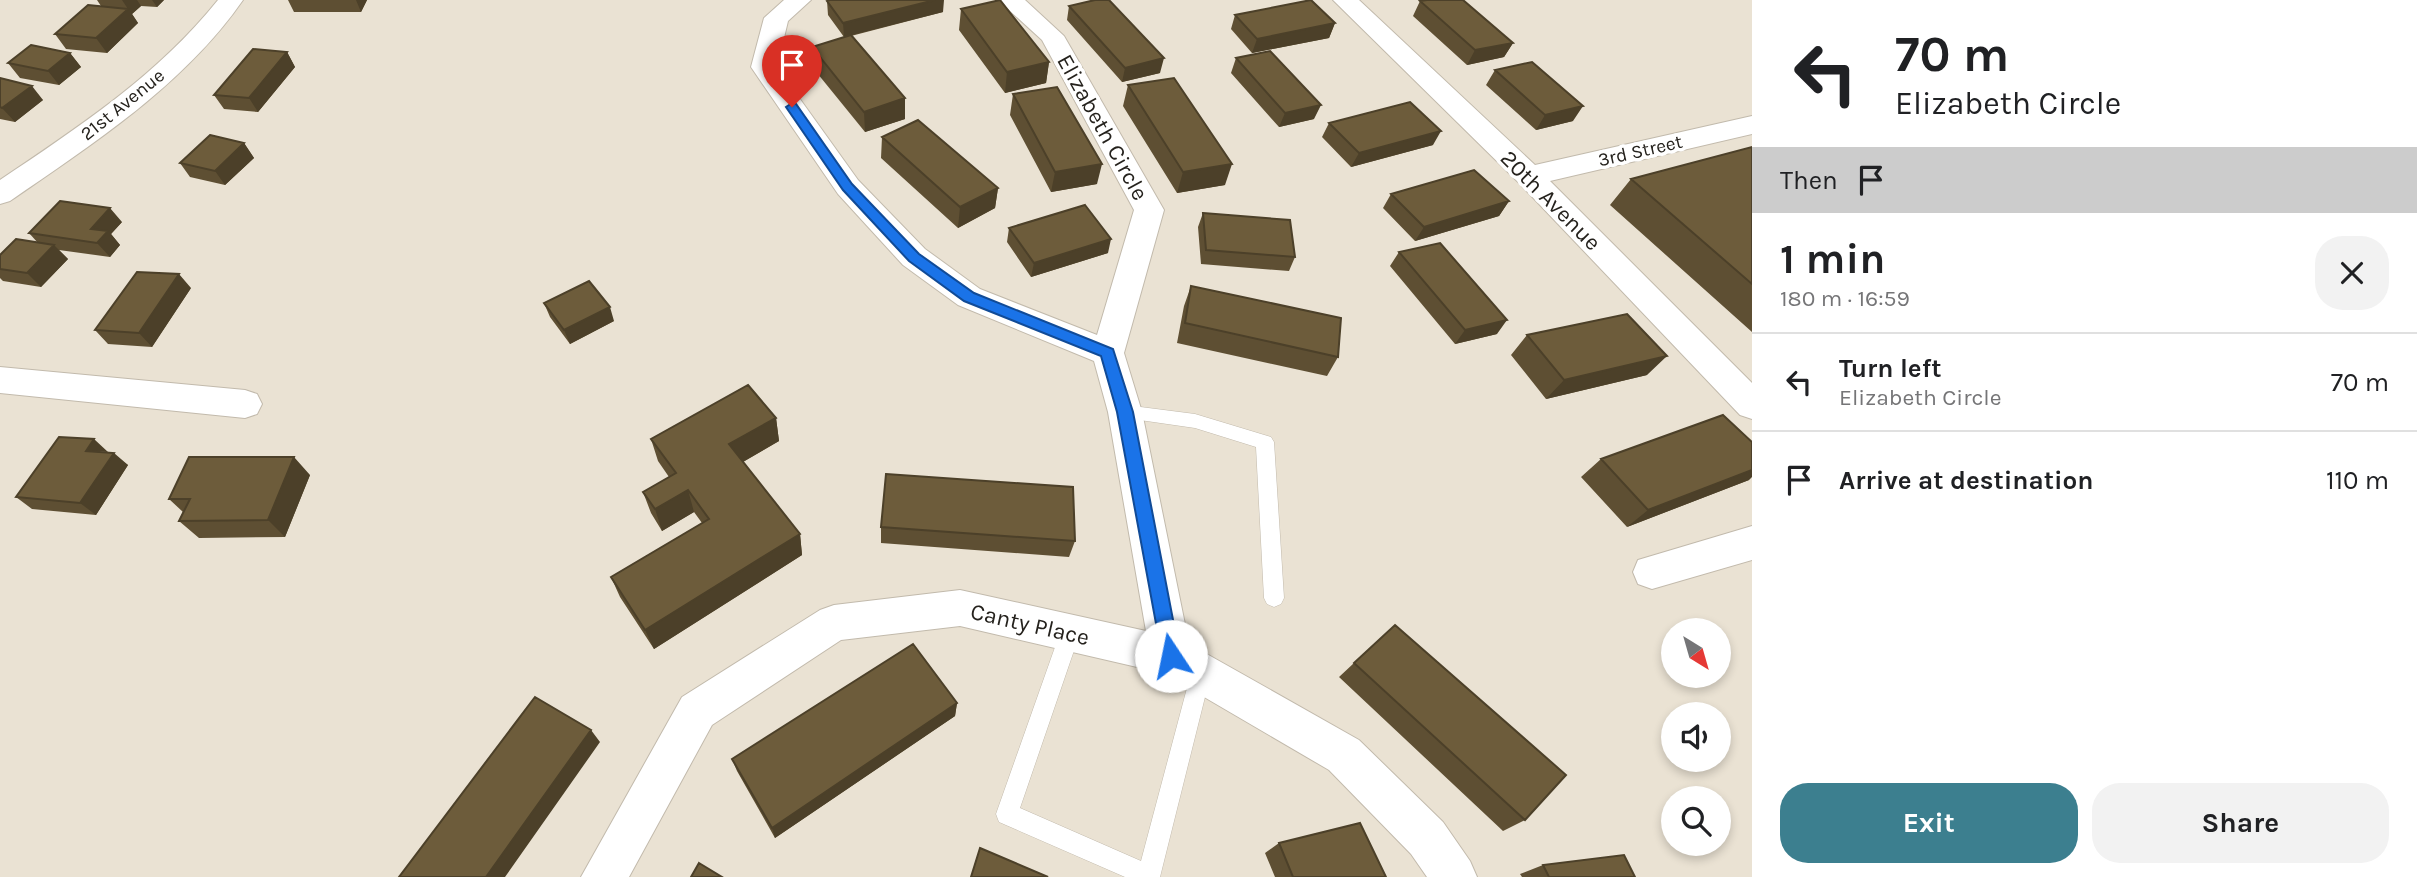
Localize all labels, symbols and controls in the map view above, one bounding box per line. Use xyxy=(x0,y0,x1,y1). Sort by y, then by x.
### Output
text: 70 m xyxy=(1895,26,2009,83)
icon: left xyxy=(1780,28,1871,119)
pin xyxy=(762,35,822,107)
icon: arrive xyxy=(773,46,811,84)
street label: Elizabeth Circle xyxy=(1051,50,1154,205)
street label: 21st Avenue xyxy=(76,64,169,145)
text: Elizabeth Circle xyxy=(1895,85,2121,122)
street label: 3rd Street xyxy=(1596,131,1685,171)
street label: 20th Avenue xyxy=(1495,145,1606,256)
icon: arrive xyxy=(1852,161,1890,199)
text: Then xyxy=(1780,165,1838,196)
text: 1 min xyxy=(1780,234,1885,284)
button: close xyxy=(2315,236,2389,310)
text: 180 m · 16:59 xyxy=(1780,285,1910,312)
text: Turn left xyxy=(1839,353,1941,384)
icon: left xyxy=(1780,363,1818,401)
text: 70 m xyxy=(2331,367,2389,398)
text: Elizabeth Circle xyxy=(1839,384,2002,411)
icon: arrive xyxy=(1780,461,1818,499)
text: Arrive at destination xyxy=(1839,465,2093,496)
text: 110 m xyxy=(2326,465,2389,496)
street label: Canty Place xyxy=(968,598,1092,651)
north arrow xyxy=(1661,618,1731,688)
map controls xyxy=(1661,618,1731,856)
position arrow xyxy=(1134,619,1208,693)
button: sound xyxy=(1661,702,1731,772)
button: Exit xyxy=(1780,783,2078,863)
button: Share xyxy=(2092,783,2389,863)
button: search xyxy=(1661,786,1731,856)

